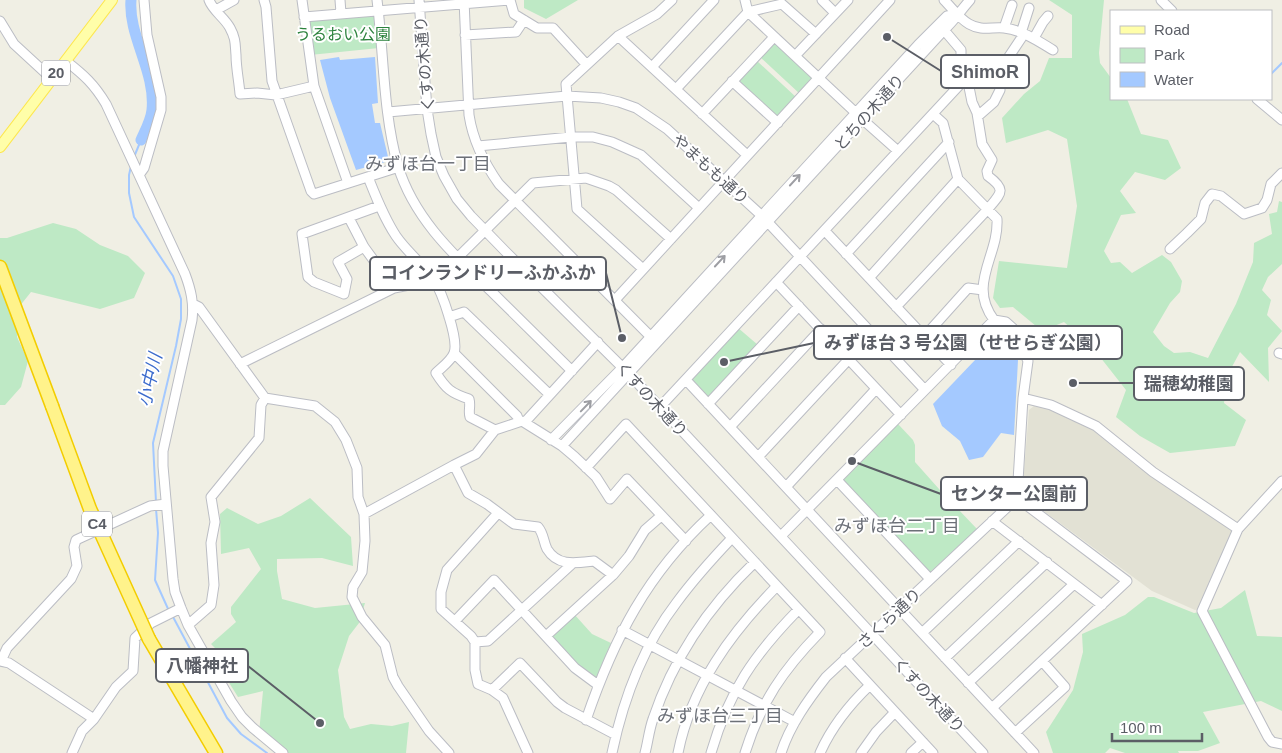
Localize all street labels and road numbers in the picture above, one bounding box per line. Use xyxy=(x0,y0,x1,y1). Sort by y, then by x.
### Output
street label: くすの木通り xyxy=(412,15,437,113)
road number: 20 xyxy=(42,60,70,86)
street label: とちの木通り xyxy=(831,71,908,154)
street label: やまもも通り xyxy=(669,131,752,208)
street label: くすの木通り xyxy=(613,358,691,440)
road number: C4 xyxy=(82,512,112,536)
street label: さくら通り xyxy=(854,585,924,652)
street label: くすの木通り xyxy=(890,654,968,736)

